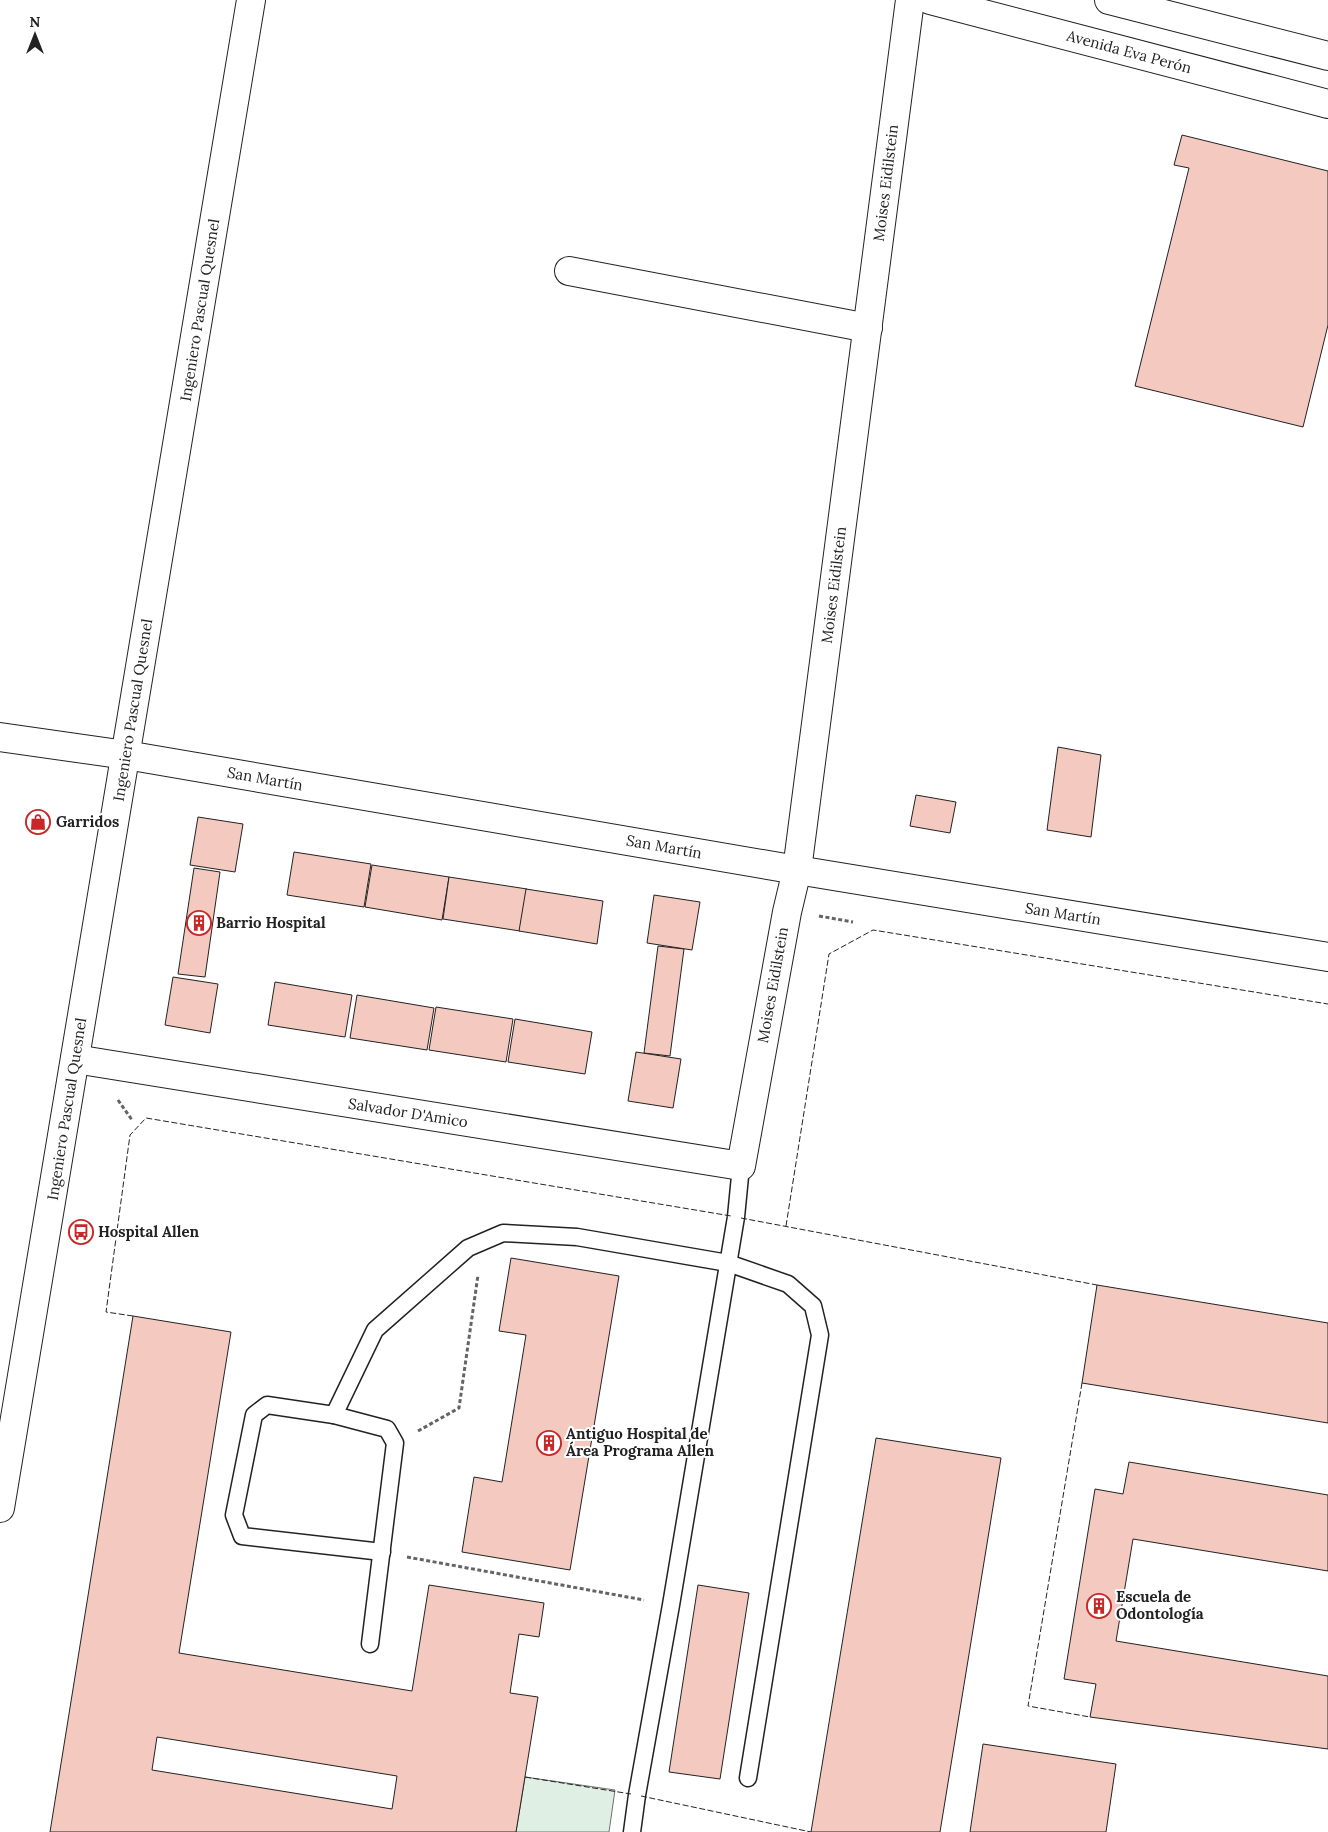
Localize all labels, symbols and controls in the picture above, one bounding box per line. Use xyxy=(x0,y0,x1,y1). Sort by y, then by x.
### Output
north arrow xyxy=(10,10,60,60)
text: N xyxy=(30,13,41,31)
street label: Avenida Eva Perón xyxy=(1064,25,1194,77)
street label: Moises Eidilstein xyxy=(869,123,902,242)
street label: Ingeniero Pascual Quesnel xyxy=(176,217,223,403)
street label: Moises Eidilstein xyxy=(817,525,850,644)
street label: Ingeniero Pascual Quesnel xyxy=(109,617,156,803)
street label: San Martín xyxy=(226,763,304,795)
shop icon: Garridos xyxy=(25,809,51,835)
place label: Garridos xyxy=(56,812,119,831)
street label: San Martín xyxy=(625,831,703,863)
street label: San Martín xyxy=(1024,898,1102,929)
building icon: Barrio Hospital xyxy=(186,910,212,936)
place label: Barrio Hospital xyxy=(216,913,326,932)
street label: Moises Eidilstein xyxy=(753,925,792,1044)
street label: Ingeniero Pascual Quesnel xyxy=(43,1016,90,1202)
street label: Salvador D'Amico xyxy=(347,1094,469,1131)
bus stop icon: Hospital Allen xyxy=(68,1219,94,1245)
place label: Hospital Allen xyxy=(98,1222,199,1241)
place label: Antiguo Hospital de Área Programa Allen xyxy=(566,1424,714,1460)
building icon: Antiguo Hospital de Área Programa Allen xyxy=(536,1430,562,1456)
place label: Escuela de Odontología xyxy=(1116,1587,1204,1623)
building icon: Escuela de Odontología xyxy=(1086,1593,1112,1619)

